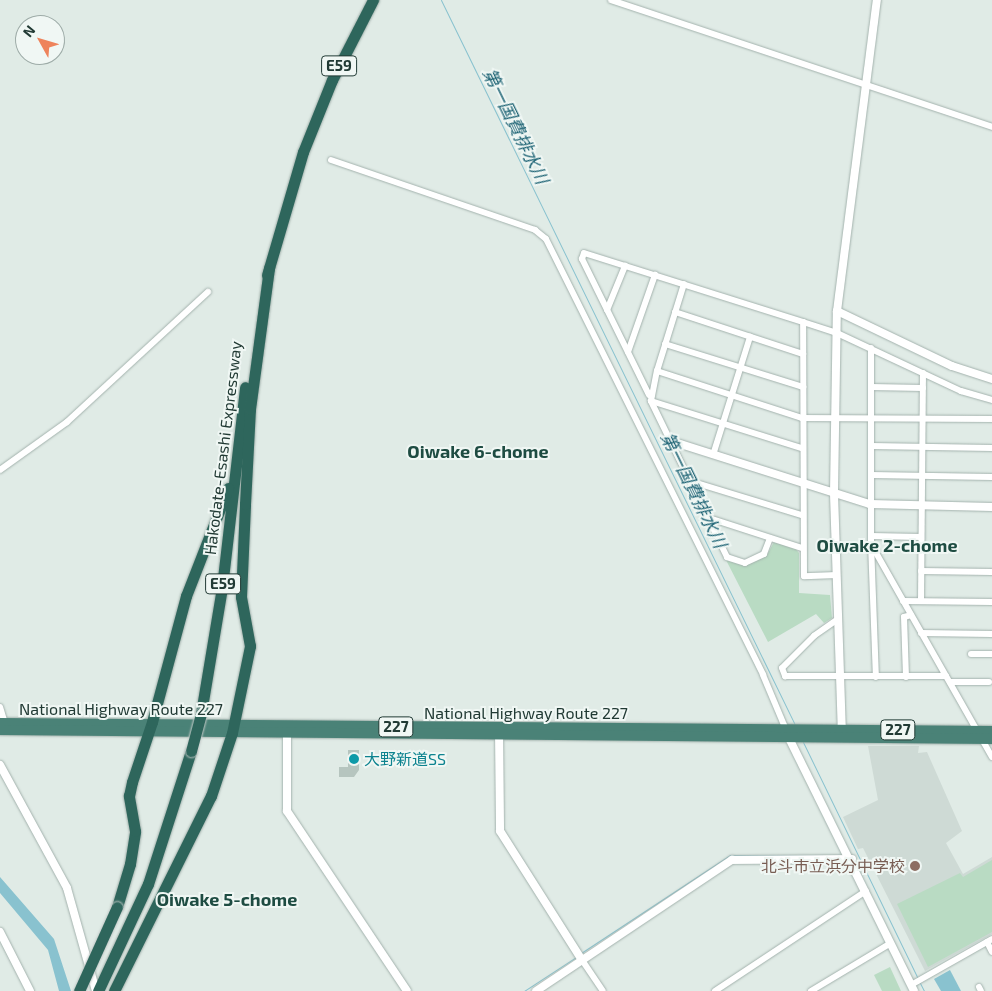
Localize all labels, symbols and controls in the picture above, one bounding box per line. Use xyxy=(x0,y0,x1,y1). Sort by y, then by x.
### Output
north arrow xyxy=(15,15,65,65)
text: N xyxy=(19,22,39,40)
road number: E59 xyxy=(320,54,358,78)
water label: 第一国費排水川 xyxy=(479,65,553,187)
street label: Hakodate-Esashi Expressway xyxy=(200,340,246,556)
water label: 第一国費排水川 xyxy=(657,429,731,551)
district label: Oiwake 6-chome xyxy=(407,440,549,462)
district label: Oiwake 2-chome xyxy=(816,534,958,556)
road number: E59 xyxy=(204,572,242,596)
street label: National Highway Route 227 xyxy=(19,699,223,719)
street label: National Highway Route 227 xyxy=(424,703,628,723)
road number: 227 xyxy=(377,714,415,740)
road number: 227 xyxy=(879,718,917,742)
place label: 大野新道SS xyxy=(364,749,446,769)
marker: 大野新道SS xyxy=(348,753,360,765)
place label: 北斗市立浜分中学校 xyxy=(761,856,905,876)
marker: 北斗市立浜分中学校 xyxy=(909,860,921,872)
district label: Oiwake 5-chome xyxy=(157,888,297,910)

